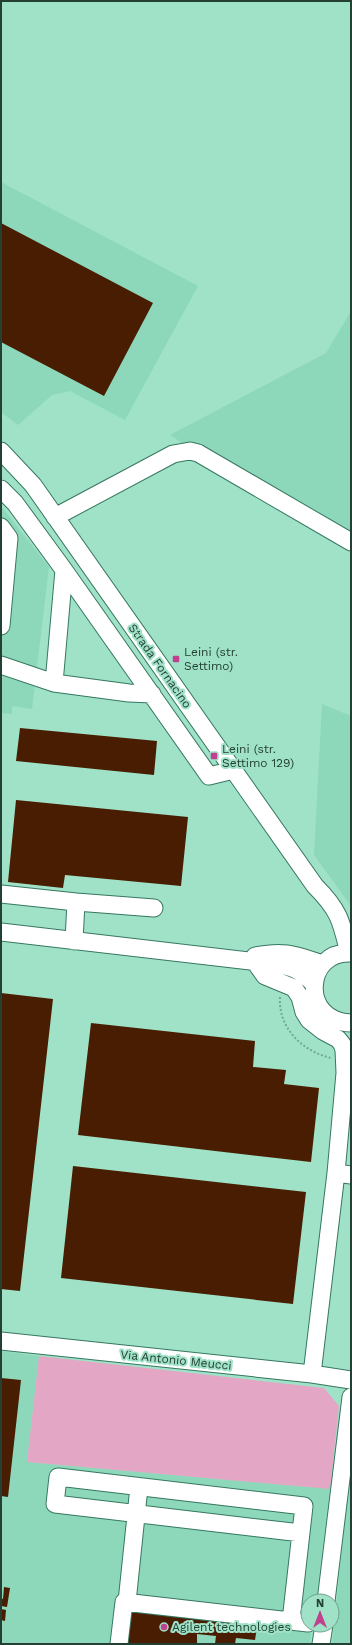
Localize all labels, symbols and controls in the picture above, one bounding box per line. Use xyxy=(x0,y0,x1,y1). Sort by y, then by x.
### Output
street label: Strada Fornacino xyxy=(126,621,194,711)
place label: Leini (str. Settimo) xyxy=(184,645,238,673)
marker: Leini (str. Settimo) xyxy=(171,654,181,664)
place label: Leini (str. Settimo 129) xyxy=(222,742,294,770)
marker: Leini (str. Settimo 129) xyxy=(209,751,219,761)
street label: Via Antonio Meucci xyxy=(120,1347,232,1373)
north arrow xyxy=(300,1593,340,1633)
text: N xyxy=(316,1597,324,1610)
place label: Agilent technologies xyxy=(172,1620,291,1634)
marker: Agilent technologies xyxy=(159,1622,169,1632)

